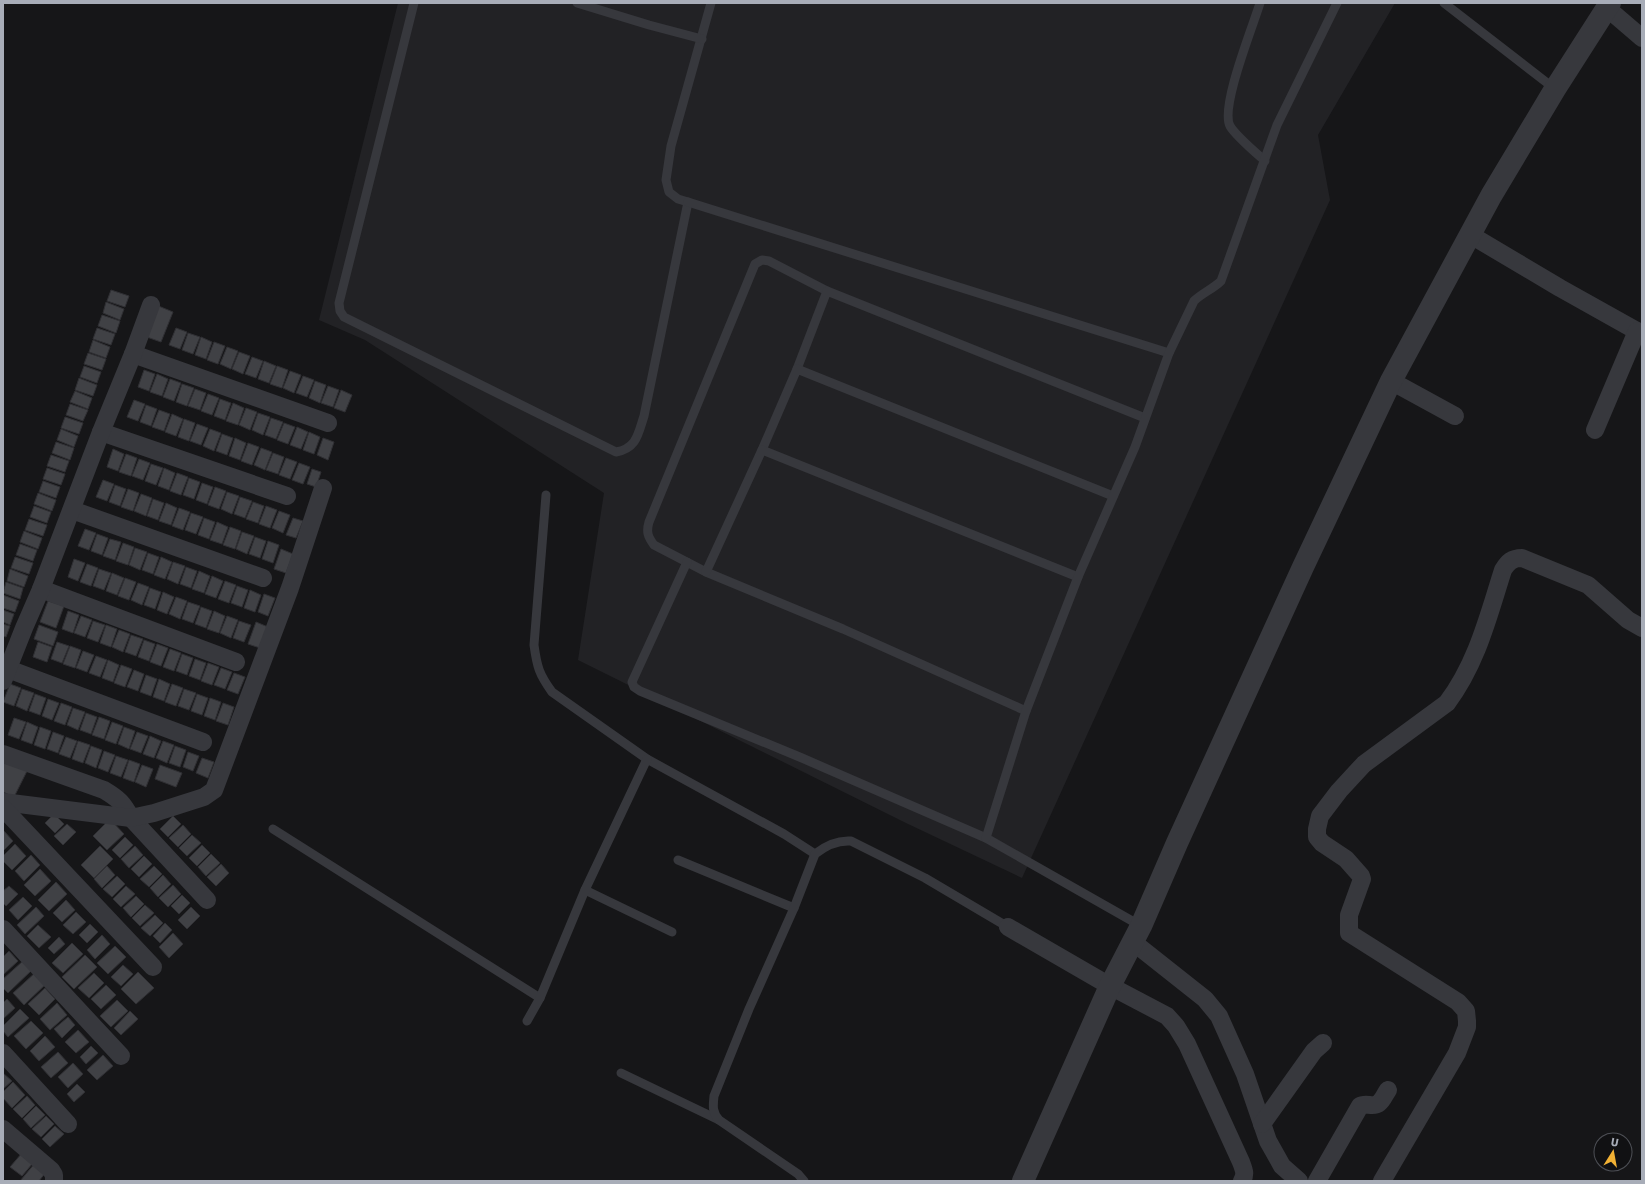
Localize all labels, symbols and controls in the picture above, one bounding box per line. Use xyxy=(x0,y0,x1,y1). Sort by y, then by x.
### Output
north arrow xyxy=(1593,1132,1633,1172)
text: U xyxy=(1610,1134,1620,1151)

